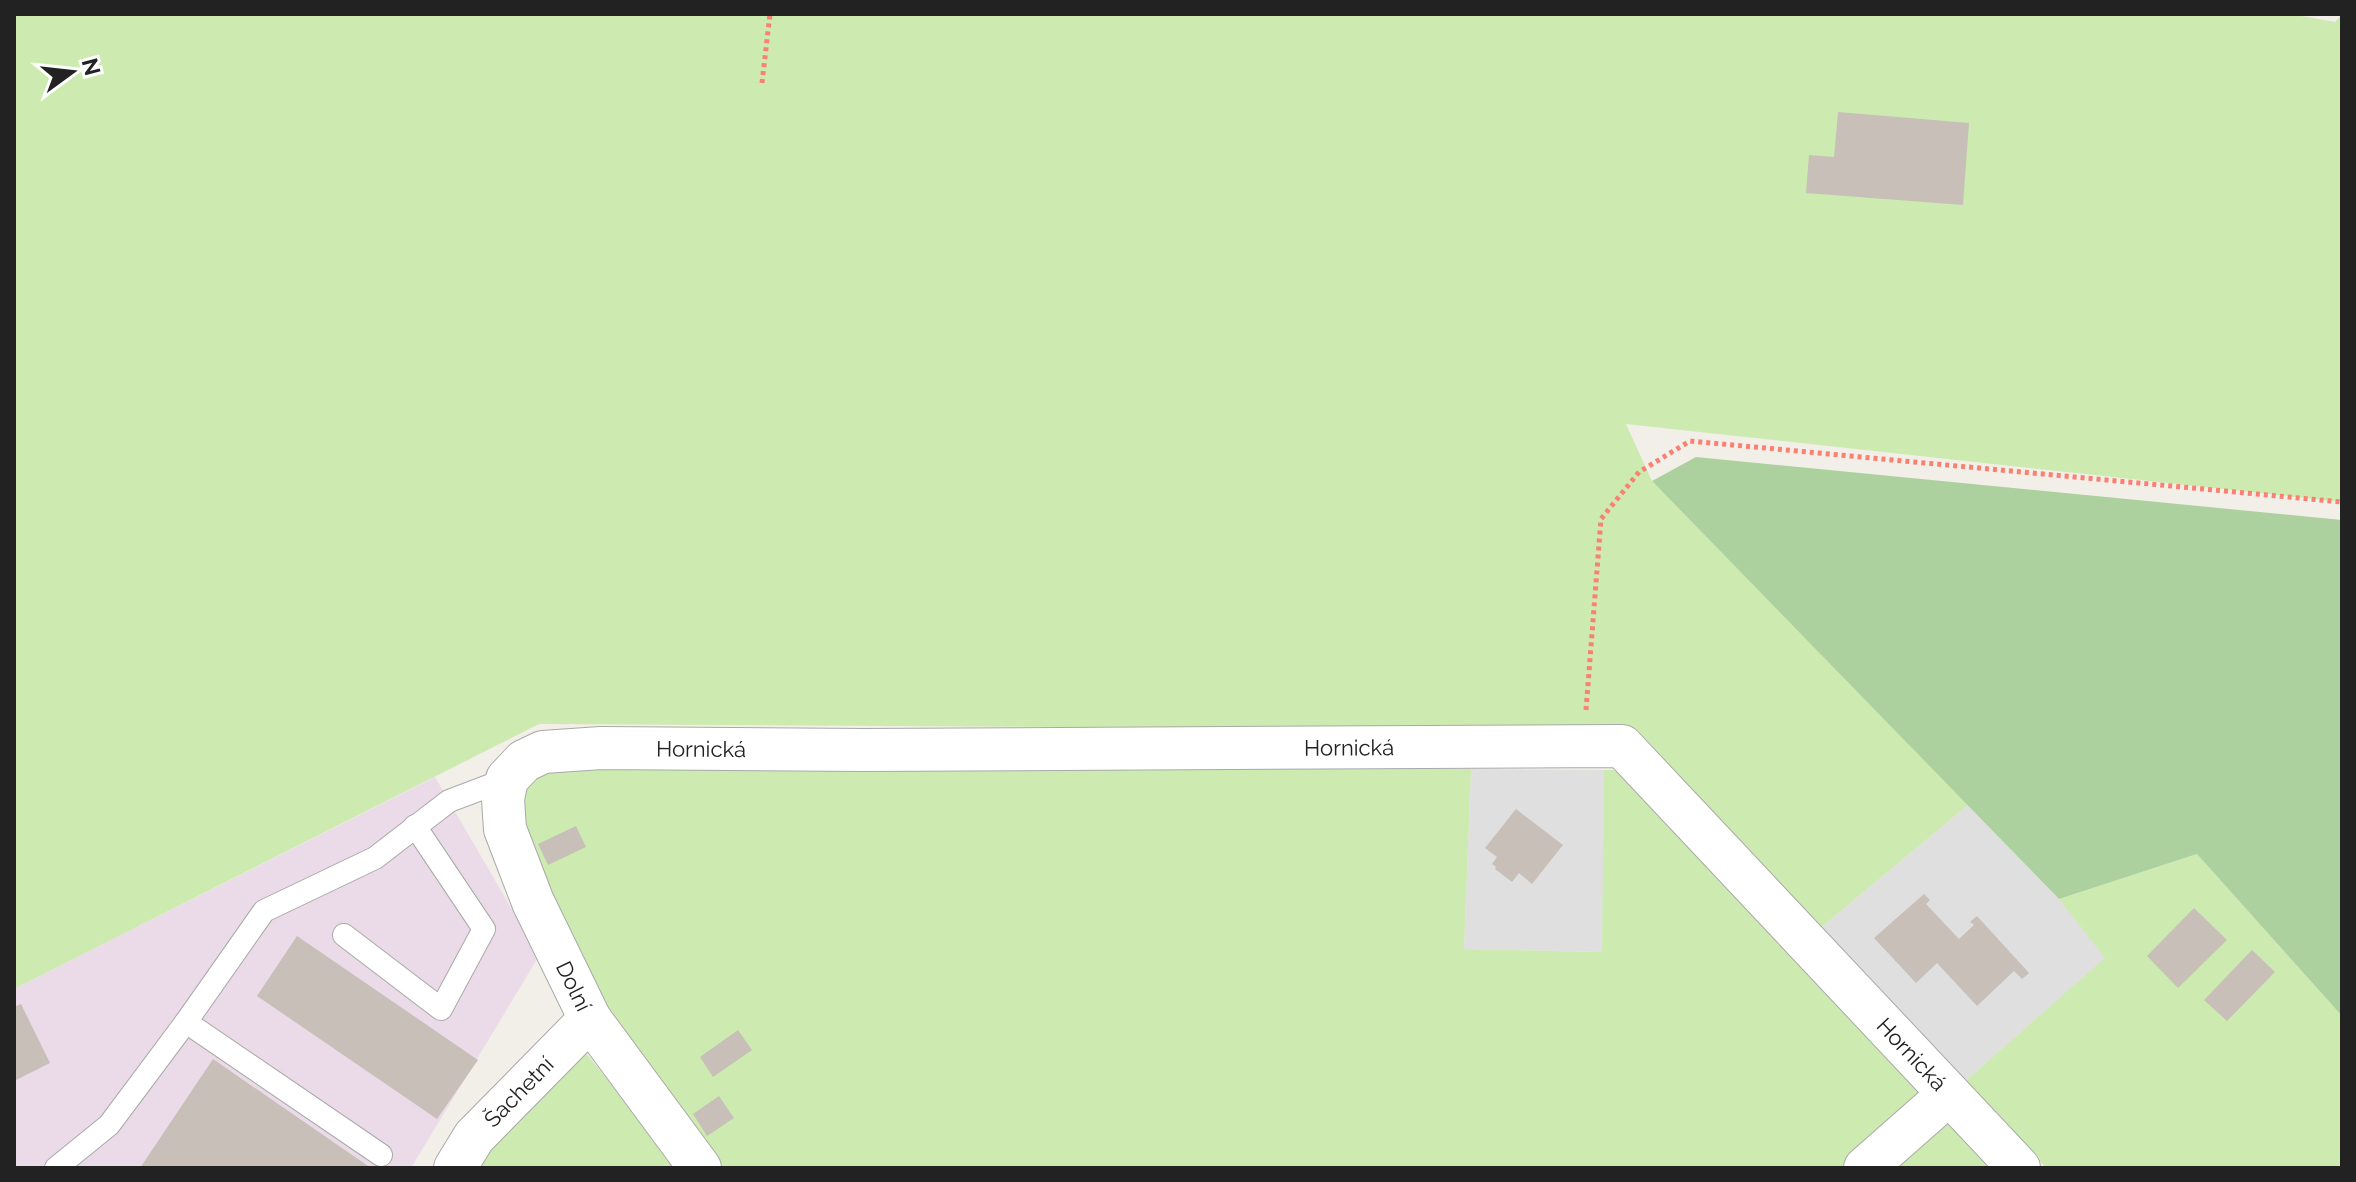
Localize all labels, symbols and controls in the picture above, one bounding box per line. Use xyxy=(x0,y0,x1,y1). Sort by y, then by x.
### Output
north arrow xyxy=(32,32,112,112)
text: N xyxy=(77,55,106,78)
street label: Hornická xyxy=(1304,734,1394,761)
street label: Hornická xyxy=(656,735,746,762)
street label: Dolní xyxy=(551,957,597,1015)
street label: Hornická xyxy=(1872,1012,1952,1096)
street label: Šachetní xyxy=(478,1051,559,1132)

